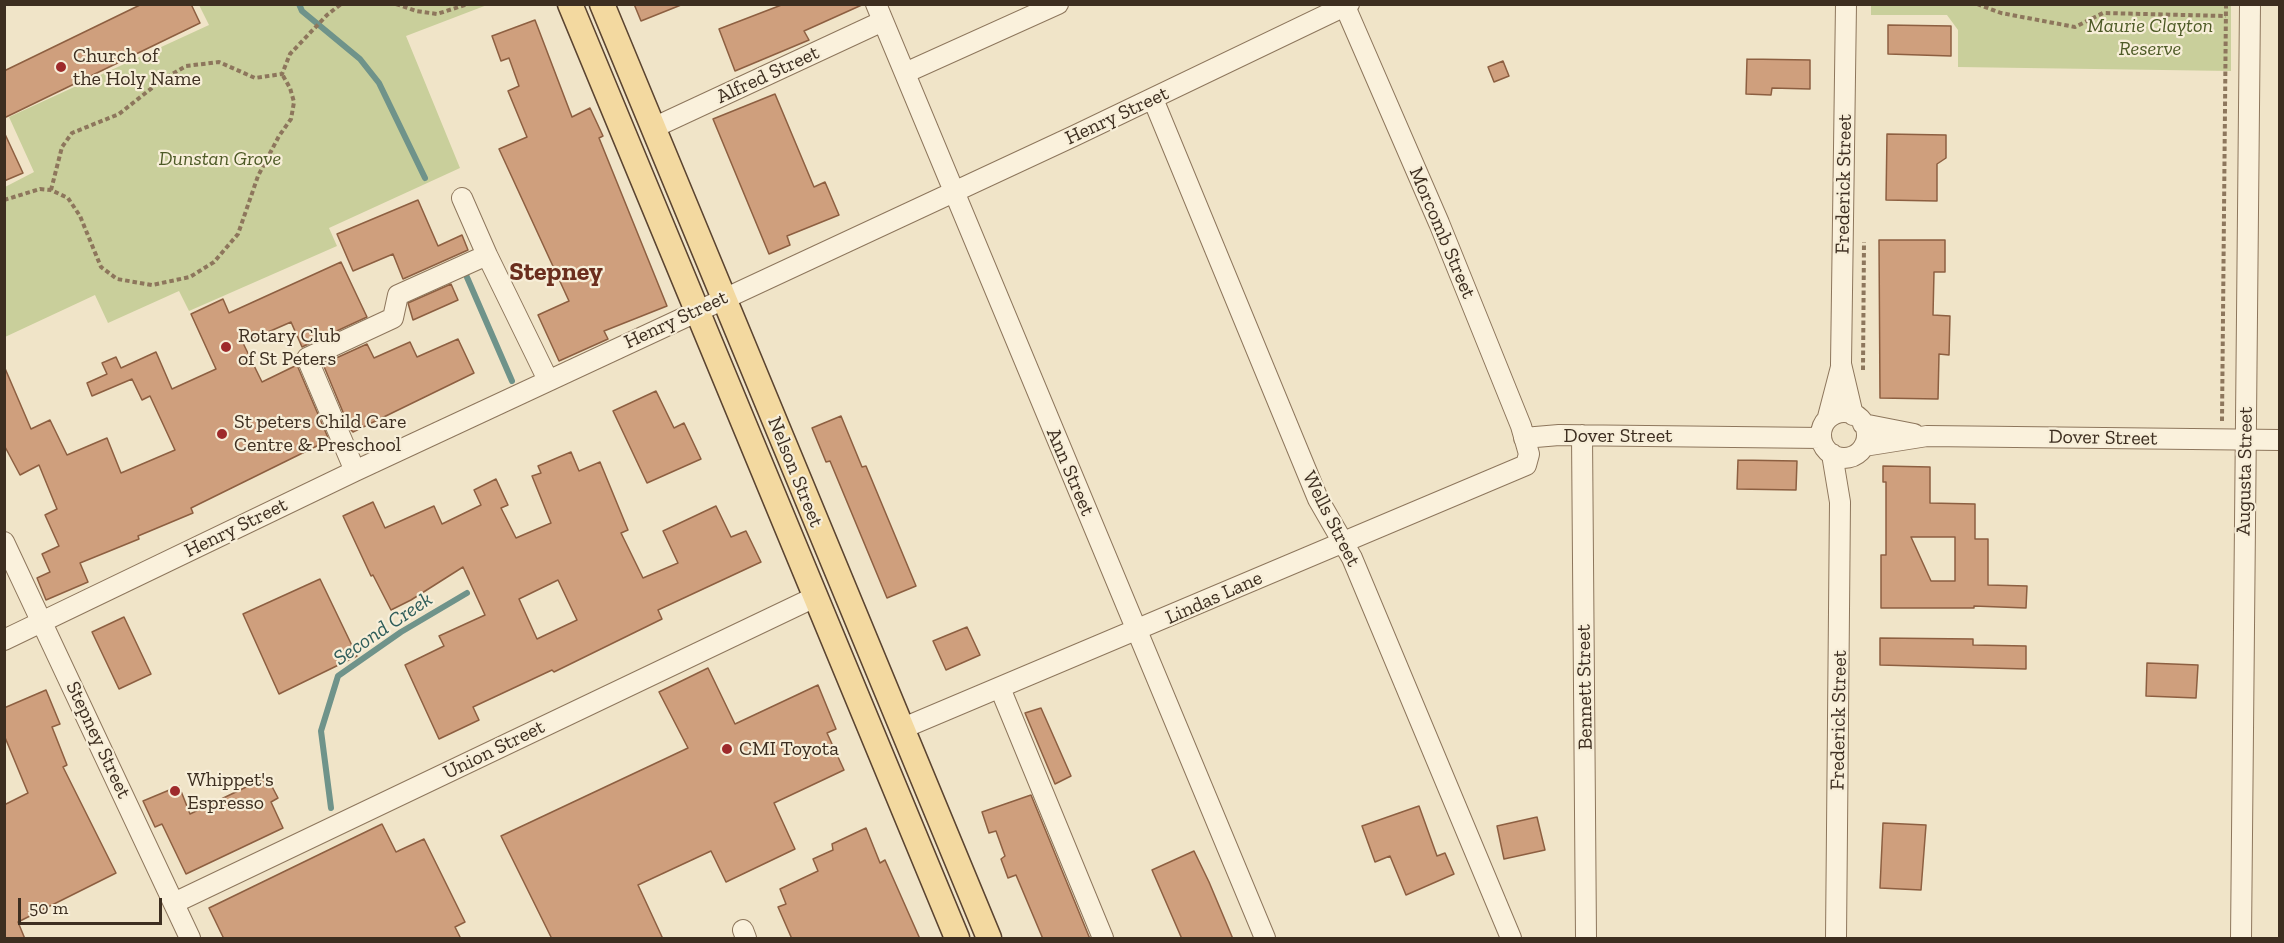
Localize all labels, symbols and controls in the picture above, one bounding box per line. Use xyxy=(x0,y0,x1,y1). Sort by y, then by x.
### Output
park label: Maurie Clayton Reserve xyxy=(2087,14,2213,61)
street label: Alfred Street xyxy=(713,41,823,109)
place label: Church of the Holy Name xyxy=(73,44,201,91)
marker: Church of the Holy Name xyxy=(54,60,68,74)
street label: Henry Street xyxy=(1061,82,1173,150)
street label: Frederick Street xyxy=(1831,114,1857,254)
park label: Dunstan Grove xyxy=(159,147,281,171)
street label: Morcomb Street xyxy=(1404,164,1480,302)
district label: Stepney xyxy=(509,257,603,289)
street label: Henry Street xyxy=(620,286,732,354)
place label: Rotary Club of St Peters xyxy=(238,324,341,371)
marker: Rotary Club of St Peters xyxy=(219,340,233,354)
street label: Augusta Street xyxy=(2232,406,2258,536)
place label: St peters Child Care Centre & Preschool xyxy=(234,410,406,457)
street label: Nelson Street xyxy=(762,413,828,531)
street label: Ann Street xyxy=(1041,424,1099,520)
street label: Dover Street xyxy=(1564,424,1672,448)
street label: Dover Street xyxy=(2048,425,2158,451)
marker: St peters Child Care Centre & Preschool xyxy=(215,427,229,441)
street label: Wells Street xyxy=(1297,467,1365,571)
street label: Henry Street xyxy=(181,493,291,563)
street label: Lindas Lane xyxy=(1162,566,1266,630)
water label: Second Creek xyxy=(329,587,437,671)
street label: Bennett Street xyxy=(1572,624,1598,750)
street label: Frederick Street xyxy=(1826,650,1852,790)
street label: Stepney Street xyxy=(60,678,136,802)
street label: Union Street xyxy=(439,715,549,785)
place label: CMI Toyota xyxy=(739,737,839,761)
marker: CMI Toyota xyxy=(720,742,734,756)
place label: Whippet's Espresso xyxy=(187,768,274,815)
marker: Whippet's Espresso xyxy=(168,784,182,798)
scale bar xyxy=(21,886,165,924)
text: 50 m xyxy=(29,897,68,919)

